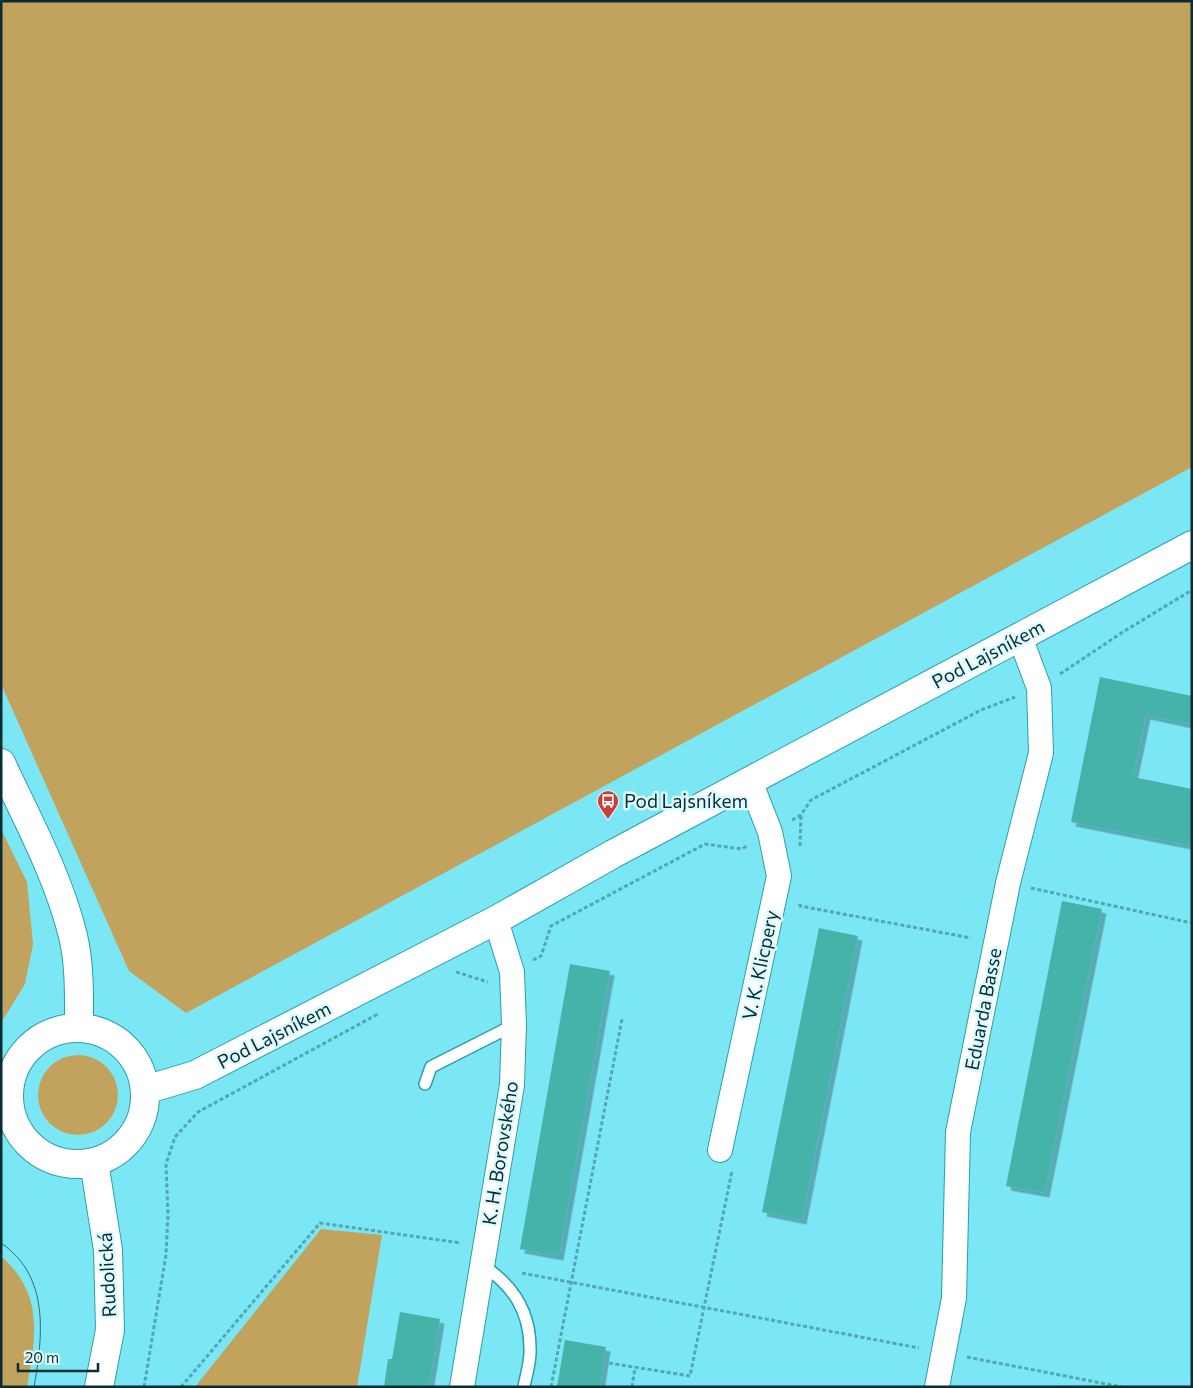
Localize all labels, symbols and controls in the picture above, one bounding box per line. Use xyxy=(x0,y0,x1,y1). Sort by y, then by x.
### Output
street label: Pod Lajsníkem xyxy=(928,614,1048,693)
bus stop icon: Pod Lajsníkem xyxy=(596,789,620,820)
place label: Pod Lajsníkem xyxy=(624,789,748,812)
street label: V. K. Klicpery xyxy=(737,908,782,1022)
street label: Eduarda Basse xyxy=(959,946,1006,1072)
street label: Pod Lajsníkem xyxy=(213,996,334,1073)
street label: K. H. Borovského xyxy=(477,1079,522,1227)
street label: Rudolická xyxy=(93,1232,120,1318)
scale bar xyxy=(18,1340,98,1372)
text: 20 m xyxy=(25,1348,59,1366)

